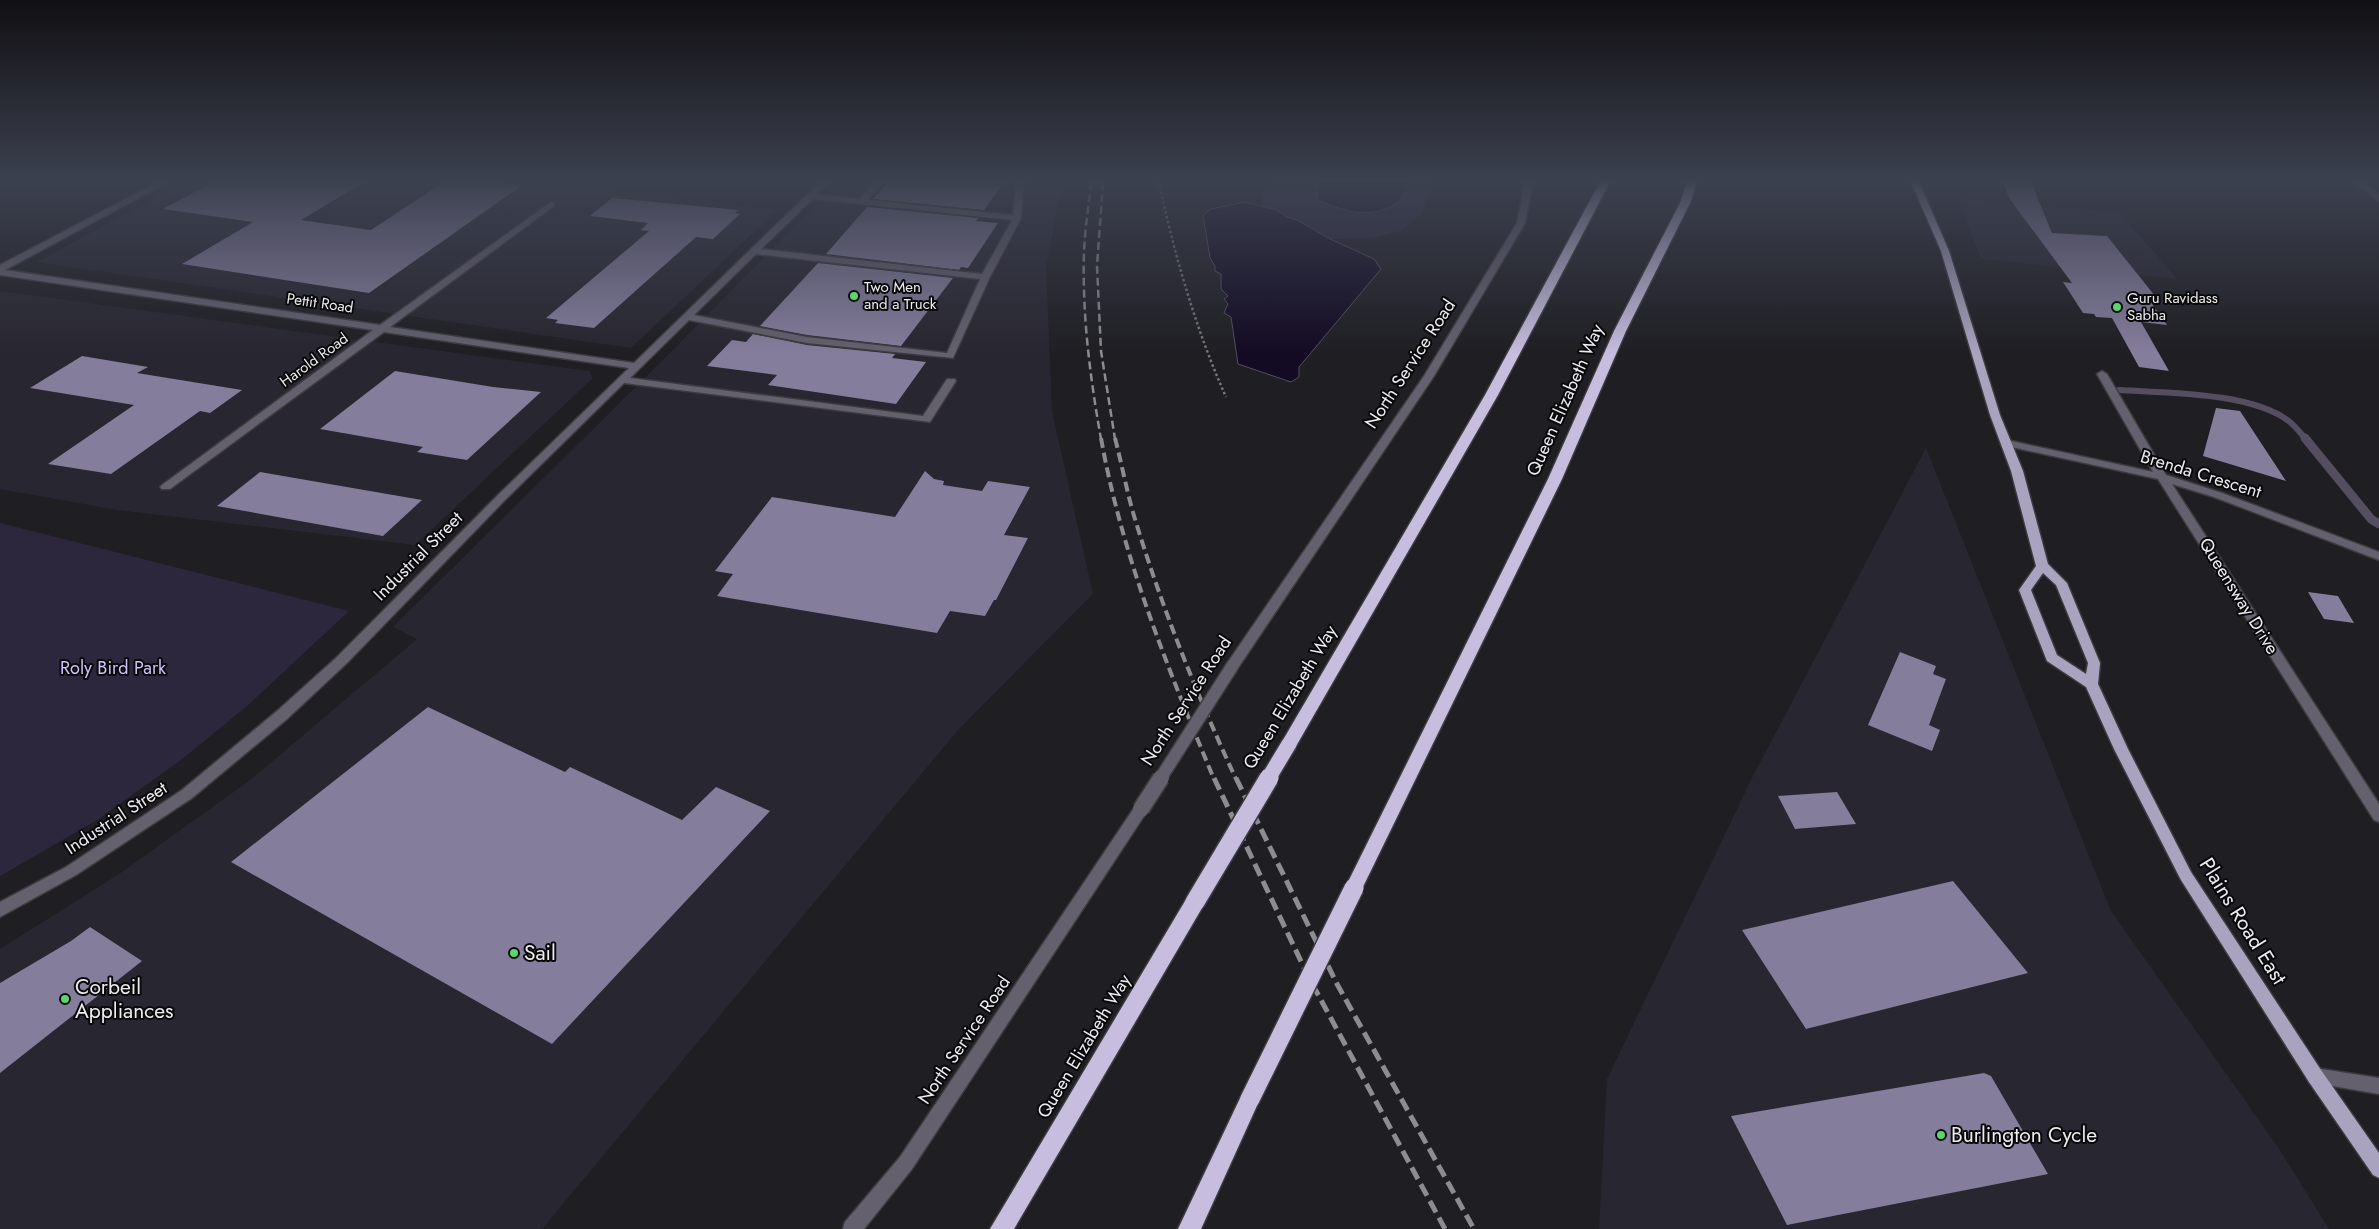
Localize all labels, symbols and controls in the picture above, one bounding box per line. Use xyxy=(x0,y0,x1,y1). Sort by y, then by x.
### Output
place label: Two Men and a Truck xyxy=(864,276,937,315)
street label: Pettit Road xyxy=(285,287,355,319)
place label: Guru Ravidass Sabha xyxy=(2127,287,2218,326)
marker: Two Men and a Truck xyxy=(848,290,860,302)
street label: North Service Road xyxy=(1358,294,1462,434)
marker: Guru Ravidass Sabha xyxy=(2111,301,2123,313)
street label: Queen Elizabeth Way xyxy=(1520,320,1610,480)
street label: Harold Road xyxy=(275,328,353,392)
street label: Brenda Crescent xyxy=(2137,443,2265,505)
street label: Industrial Street xyxy=(367,505,469,607)
street label: Queensway Drive xyxy=(2193,533,2285,659)
street label: Queen Elizabeth Way xyxy=(1237,620,1343,774)
street label: North Service Road xyxy=(1134,631,1238,771)
park label: Roly Bird Park xyxy=(60,655,166,681)
street label: Industrial Street xyxy=(60,775,173,861)
street label: Plains Road East xyxy=(2192,852,2294,990)
place label: Sail xyxy=(524,938,556,968)
marker: Sail xyxy=(508,947,520,959)
street label: Queen Elizabeth Way xyxy=(1031,969,1137,1123)
street label: North Service Road xyxy=(911,971,1017,1109)
place label: Corbeil Appliances xyxy=(75,972,174,1026)
marker: Corbeil Appliances xyxy=(59,993,71,1005)
place label: Burlington Cycle xyxy=(1951,1120,2097,1150)
marker: Burlington Cycle xyxy=(1935,1129,1947,1141)

